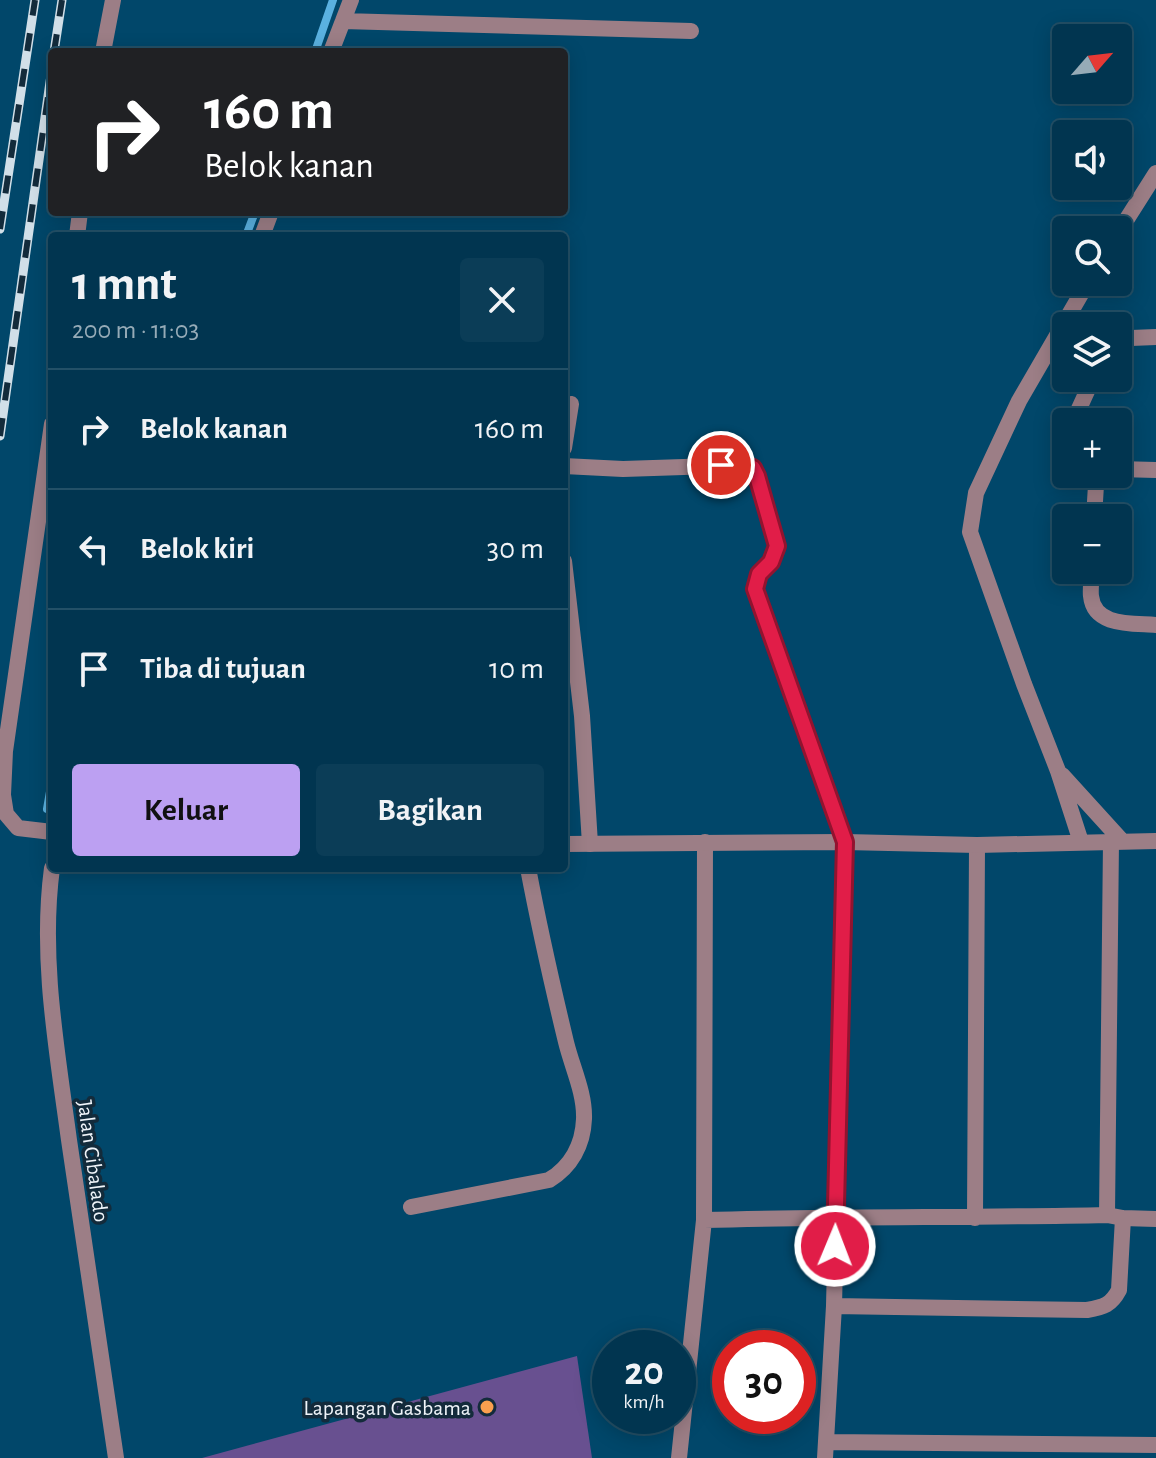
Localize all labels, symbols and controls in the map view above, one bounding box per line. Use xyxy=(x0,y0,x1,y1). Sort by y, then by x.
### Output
north arrow xyxy=(1052,24,1132,104)
map controls xyxy=(1052,24,1132,584)
icon: right xyxy=(72,80,176,184)
text: 160 m xyxy=(204,83,334,139)
button: sound xyxy=(1052,120,1132,200)
text: Belok kanan xyxy=(204,148,374,184)
button: search xyxy=(1052,216,1132,296)
button: close xyxy=(460,258,544,342)
text: 1 mnt xyxy=(72,261,177,309)
button: layers xyxy=(1052,312,1132,392)
text: 200 m · 11:03 xyxy=(72,317,199,343)
icon: right xyxy=(72,407,116,451)
button: + xyxy=(1052,408,1132,488)
text: Belok kanan xyxy=(140,414,288,444)
text: 160 m xyxy=(475,414,544,444)
pin xyxy=(687,431,755,499)
icon: arrive xyxy=(699,443,743,487)
button: − xyxy=(1052,504,1132,584)
icon: left xyxy=(72,527,116,571)
text: Belok kiri xyxy=(140,534,254,564)
text: 30 m xyxy=(487,534,544,564)
icon: arrive xyxy=(72,647,116,691)
text: Tiba di tujuan xyxy=(140,654,306,684)
text: 10 m xyxy=(489,654,544,684)
button: Keluar xyxy=(72,764,300,856)
button: Bagikan xyxy=(316,764,544,856)
street label: Jalan Cibalado xyxy=(74,1099,112,1224)
position arrow xyxy=(793,1204,877,1288)
speed limit sign: 30 xyxy=(712,1330,816,1434)
text: 20 xyxy=(624,1352,664,1392)
text: km/h xyxy=(623,1392,665,1412)
place label: Lapangan Gasbama xyxy=(304,1397,471,1419)
marker: Lapangan Gasbama xyxy=(478,1398,496,1416)

